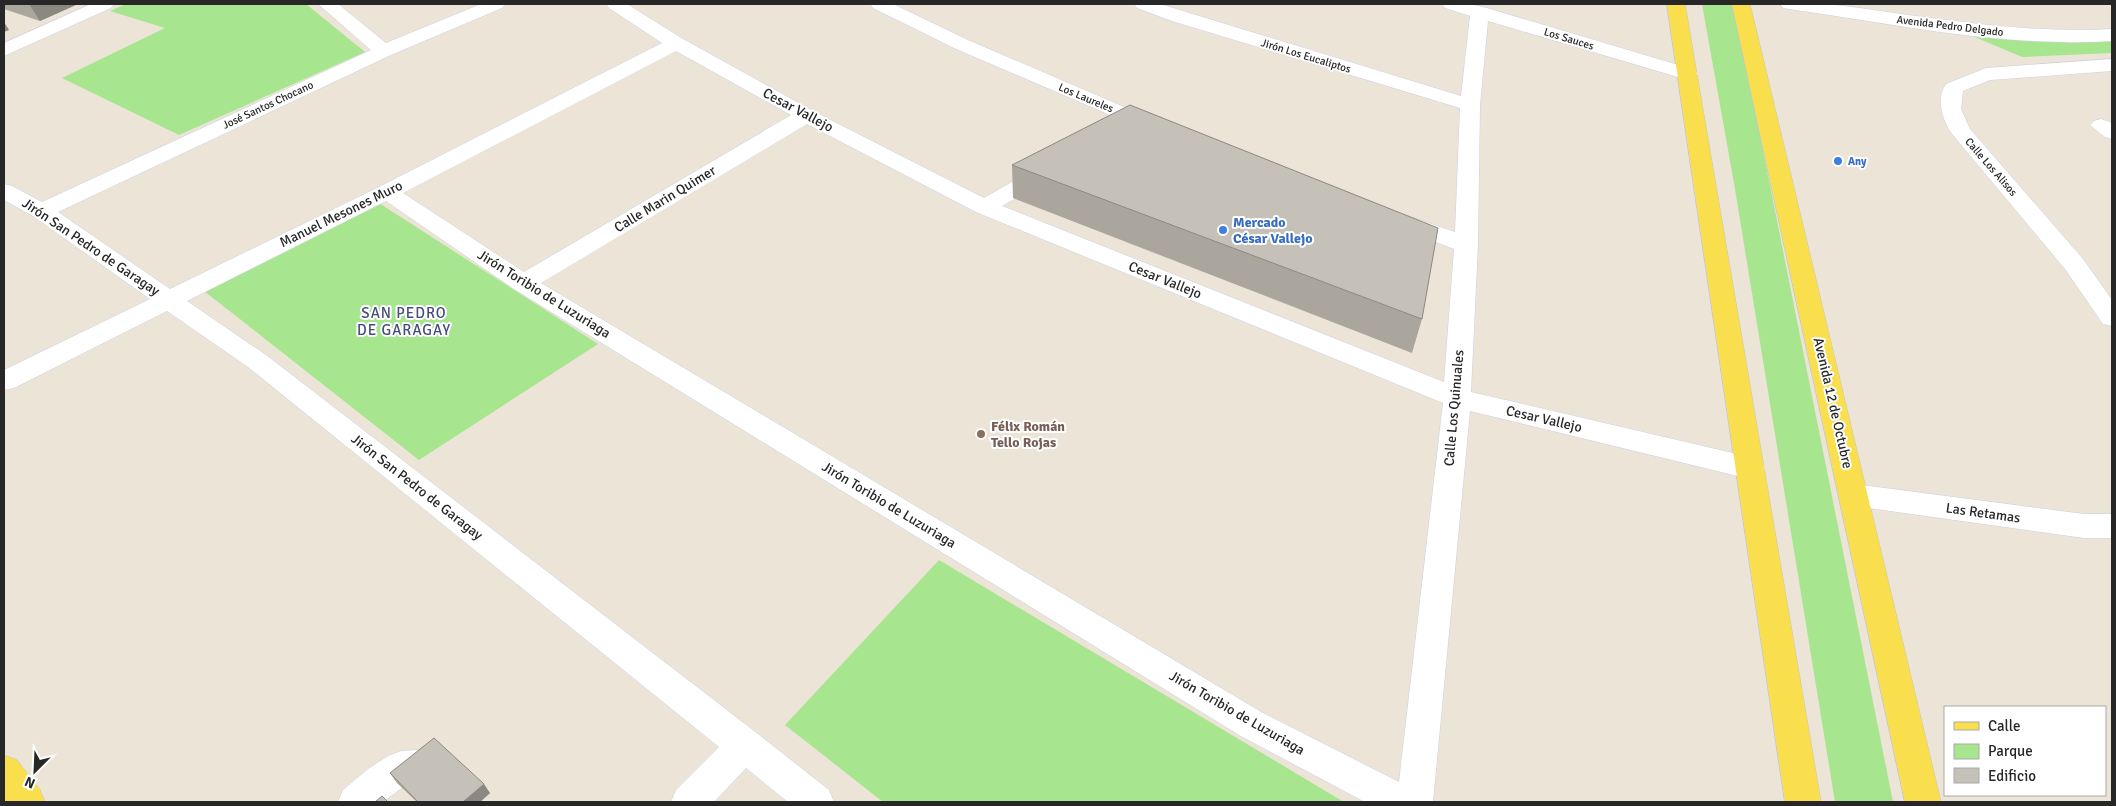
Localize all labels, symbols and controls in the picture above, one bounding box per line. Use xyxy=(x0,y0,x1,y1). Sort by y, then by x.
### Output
street label: Avenida Pedro Delgado xyxy=(1896,13,2004,39)
street label: Los Sauces xyxy=(1542,25,1596,53)
street label: Jirón Los Eucaliptos xyxy=(1259,36,1353,76)
street label: José Santos Chocano xyxy=(221,78,316,132)
street label: Los Laureles xyxy=(1057,81,1116,115)
street label: Cesar Vallejo xyxy=(760,84,836,136)
street label: Calle Los Alisos xyxy=(1962,135,2020,199)
marker: Any xyxy=(1832,155,1844,167)
place label: Any xyxy=(1848,155,1867,168)
street label: Calle Marin Quimer xyxy=(611,162,720,236)
street label: Manuel Mesones Muro xyxy=(277,177,405,251)
street label: Jirón San Pedro de Garagay xyxy=(19,195,163,300)
place label: Mercado César Vallejo xyxy=(1233,214,1313,247)
marker: Mercado César Vallejo xyxy=(1217,224,1229,236)
street label: Jirón Toribio de Luzuriaga xyxy=(474,246,614,342)
street label: Cesar Vallejo xyxy=(1126,258,1204,302)
district label: SAN PEDRO DE GARAGAY xyxy=(357,304,451,339)
street label: Avenida 12 de Octubre xyxy=(1810,336,1856,470)
street label: Calle Los Quinuales xyxy=(1440,349,1468,467)
street label: Cesar Vallejo xyxy=(1504,402,1584,436)
place label: Félix Román Tello Rojas xyxy=(991,418,1065,451)
marker: Félix Román Tello Rojas xyxy=(975,428,987,440)
street label: Jirón San Pedro de Garagay xyxy=(348,430,487,544)
street label: Jirón Toribio de Luzuriaga xyxy=(819,458,959,552)
street label: Las Retamas xyxy=(1945,499,2021,527)
street label: Jirón Toribio de Luzuriaga xyxy=(1166,667,1308,759)
legend xyxy=(1944,706,2106,796)
text: Calle xyxy=(1988,717,2021,735)
text: Parque xyxy=(1988,742,2033,760)
north arrow xyxy=(10,746,60,796)
text: Edificio xyxy=(1988,767,2036,785)
text: N xyxy=(22,773,38,792)

